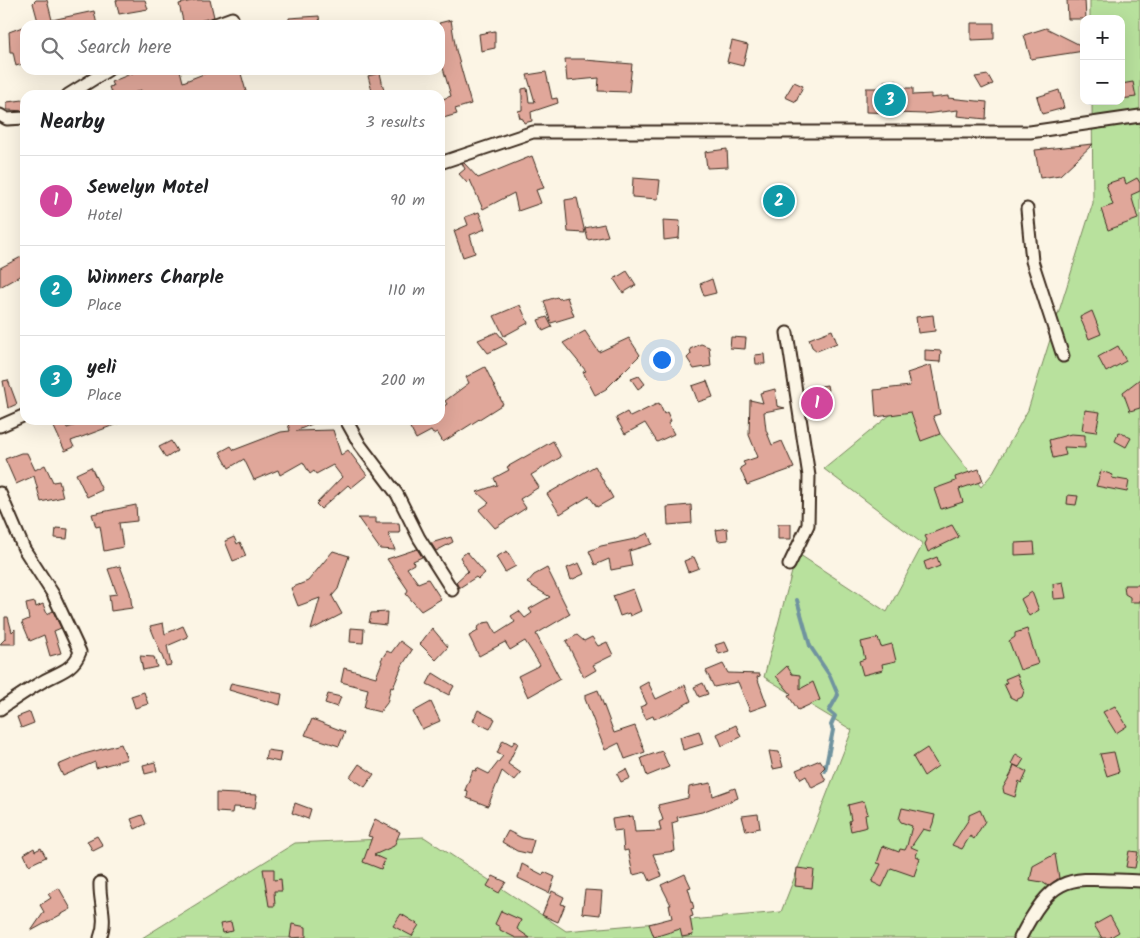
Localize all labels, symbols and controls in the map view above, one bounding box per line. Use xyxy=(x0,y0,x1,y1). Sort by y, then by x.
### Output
map controls xyxy=(1080,15,1125,105)
button: + xyxy=(1080,15,1125,60)
search box xyxy=(20,20,445,75)
text: Search here xyxy=(78,33,172,63)
icon: search xyxy=(38,34,66,62)
button: − xyxy=(1080,60,1125,105)
pin: 3 xyxy=(874,81,906,119)
text: Nearby xyxy=(40,106,105,139)
text: 3 results xyxy=(366,110,425,135)
text: Sewelyn Motel xyxy=(87,173,208,203)
pin: 2 xyxy=(763,182,795,220)
text: 1 xyxy=(54,188,58,213)
text: 90 m xyxy=(390,188,425,213)
text: Hotel xyxy=(87,203,122,228)
text: Winners Charple xyxy=(87,263,224,293)
text: 2 xyxy=(51,278,61,303)
text: 110 m xyxy=(388,278,425,303)
text: Place xyxy=(87,293,121,318)
your location xyxy=(649,347,675,373)
text: yeli xyxy=(87,353,116,383)
text: 3 xyxy=(52,368,60,393)
text: 200 m xyxy=(381,368,425,393)
text: Place xyxy=(87,383,121,408)
pin: 1 xyxy=(801,384,833,422)

